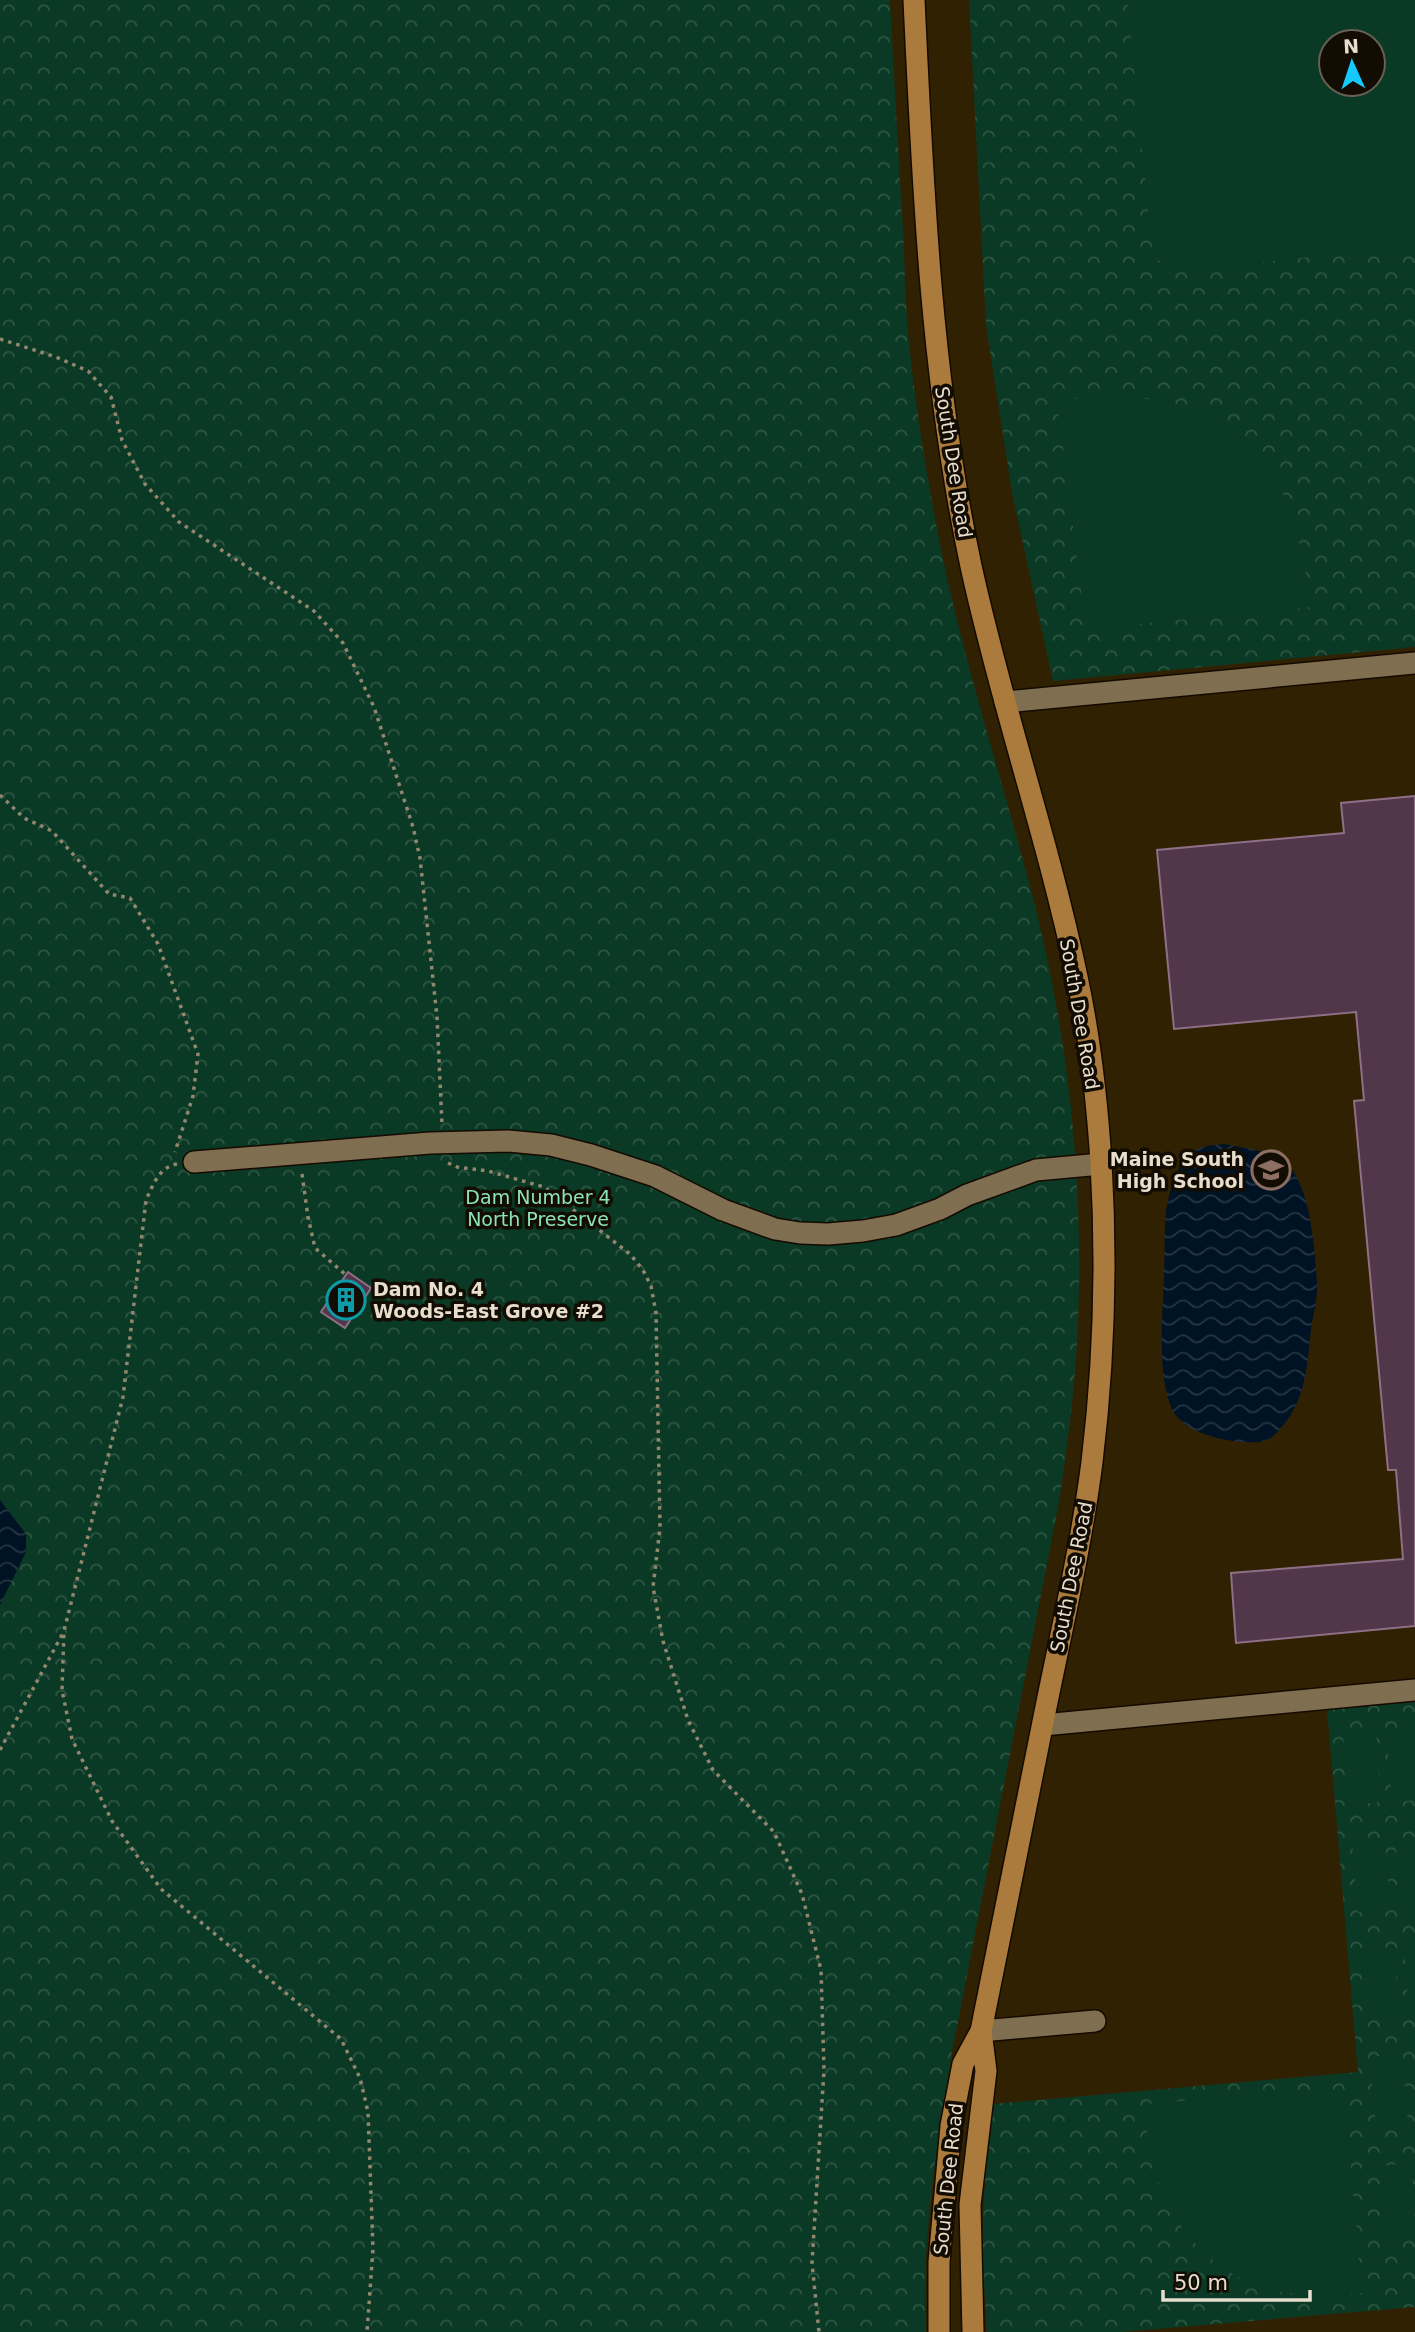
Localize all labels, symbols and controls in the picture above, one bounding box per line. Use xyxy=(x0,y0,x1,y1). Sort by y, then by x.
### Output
north arrow xyxy=(1317,28,1387,98)
text: N xyxy=(1343,35,1360,57)
street label: South Dee Road xyxy=(931,385,977,539)
street label: South Dee Road xyxy=(1056,937,1104,1091)
place label: Maine South High School xyxy=(1110,1148,1244,1192)
school or university icon: Maine South High School xyxy=(1250,1149,1292,1191)
park label: Dam Number 4 North Preserve xyxy=(465,1186,611,1230)
place label: Dam No. 4 Woods-East Grove #2 xyxy=(373,1278,604,1322)
building icon: Dam No. 4 Woods-East Grove #2 xyxy=(325,1279,367,1321)
street label: South Dee Road xyxy=(1046,1500,1096,1654)
street label: South Dee Road xyxy=(929,2102,967,2256)
scale bar xyxy=(1163,2258,1310,2302)
text: 50 m xyxy=(1174,2271,1228,2295)

